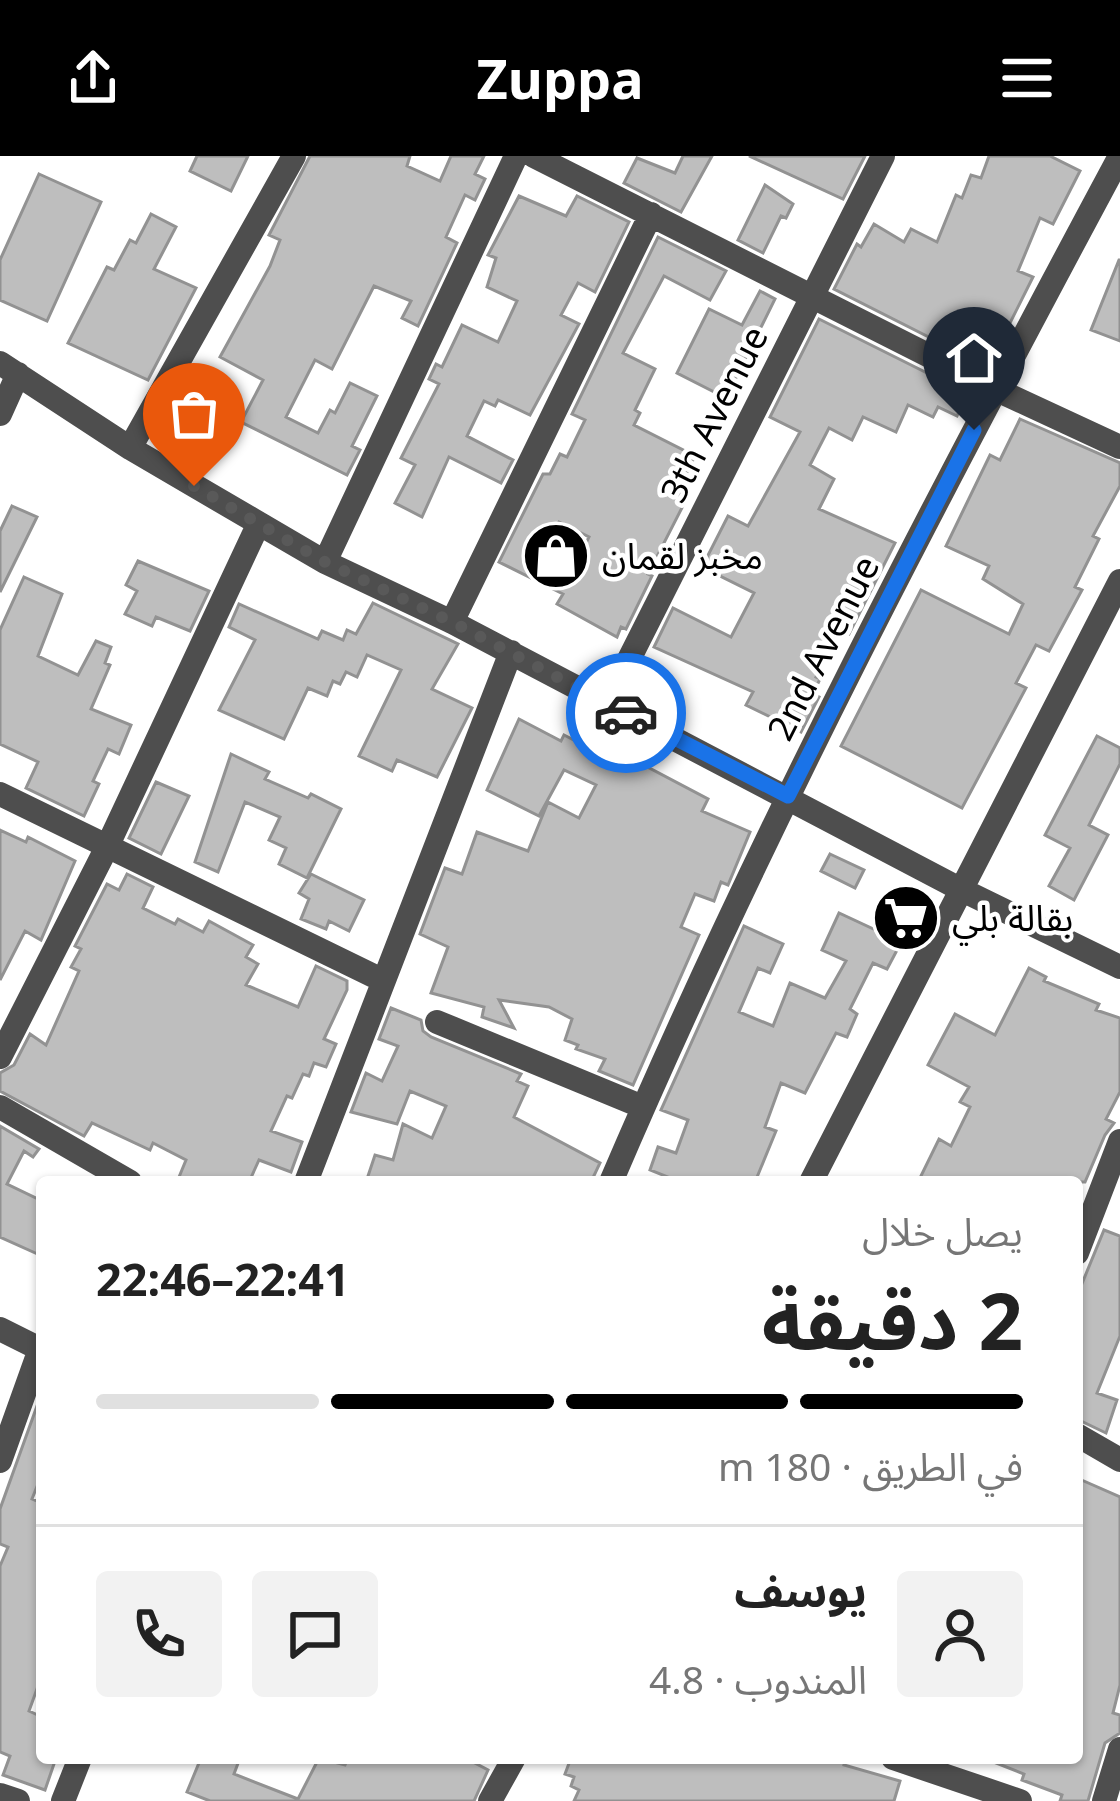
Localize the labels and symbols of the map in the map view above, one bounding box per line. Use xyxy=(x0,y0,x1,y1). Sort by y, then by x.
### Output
pin xyxy=(923,307,1025,430)
street label: 3th Avenue xyxy=(648,317,779,510)
pin xyxy=(143,363,245,486)
shop icon: مخبز لقمان xyxy=(521,521,591,591)
place label: مخبز لقمان xyxy=(602,531,763,580)
street label: 2nd Avenue xyxy=(755,547,890,748)
courier xyxy=(566,653,686,773)
supermarket icon: بقالة بلي xyxy=(871,883,941,953)
place label: بقالة بلي xyxy=(952,893,1073,946)

